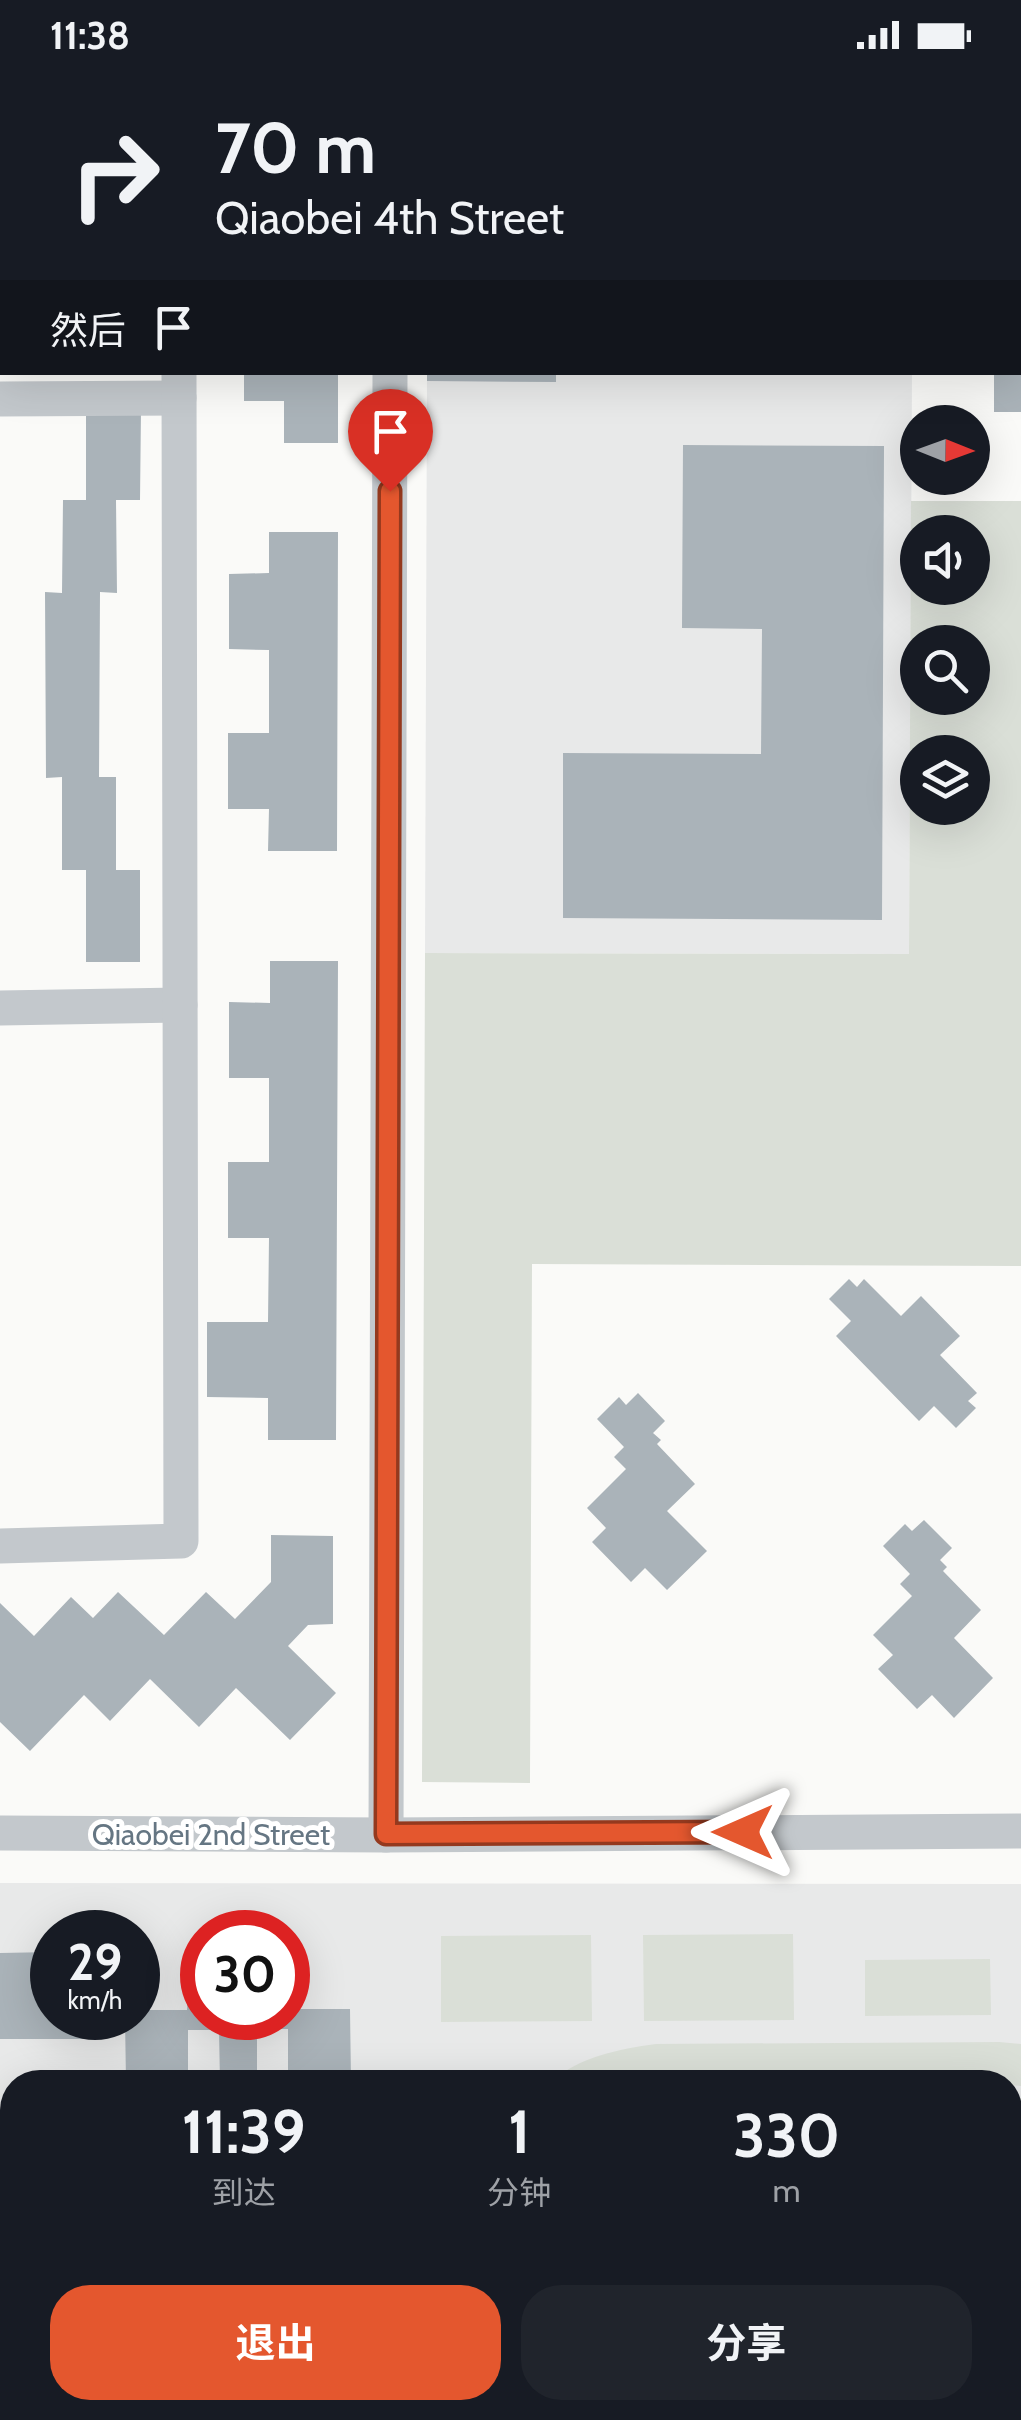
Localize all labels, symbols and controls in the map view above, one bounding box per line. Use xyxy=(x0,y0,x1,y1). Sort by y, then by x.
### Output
text: 11:38 xyxy=(50,12,130,59)
text: 70 m xyxy=(215,105,376,191)
icon: right xyxy=(50,110,180,240)
text: Qiaobei 4th Street xyxy=(215,191,564,245)
icon: arrive xyxy=(146,300,201,355)
text: 然后 xyxy=(50,307,126,354)
pin xyxy=(348,389,433,492)
icon: arrive xyxy=(363,404,418,459)
north arrow xyxy=(900,405,990,495)
map controls xyxy=(900,405,990,825)
button: sound xyxy=(900,515,990,605)
button: search xyxy=(900,625,990,715)
button: layers xyxy=(900,735,990,825)
position arrow xyxy=(691,1780,795,1884)
street label: Qiaobei 2nd Street xyxy=(92,1816,330,1853)
speed limit sign: 30 xyxy=(180,1910,310,2040)
text: 29 xyxy=(68,1932,122,1993)
text: km/h xyxy=(68,1985,122,2015)
text: 11:39 xyxy=(182,2095,305,2168)
text: 1 xyxy=(508,2095,530,2168)
text: 330 xyxy=(733,2099,840,2172)
text: m xyxy=(773,2171,801,2210)
text: 到达 xyxy=(212,2173,276,2212)
text: 分钟 xyxy=(487,2173,551,2212)
button: 退出 xyxy=(50,2285,501,2400)
button: 分享 xyxy=(521,2285,972,2400)

